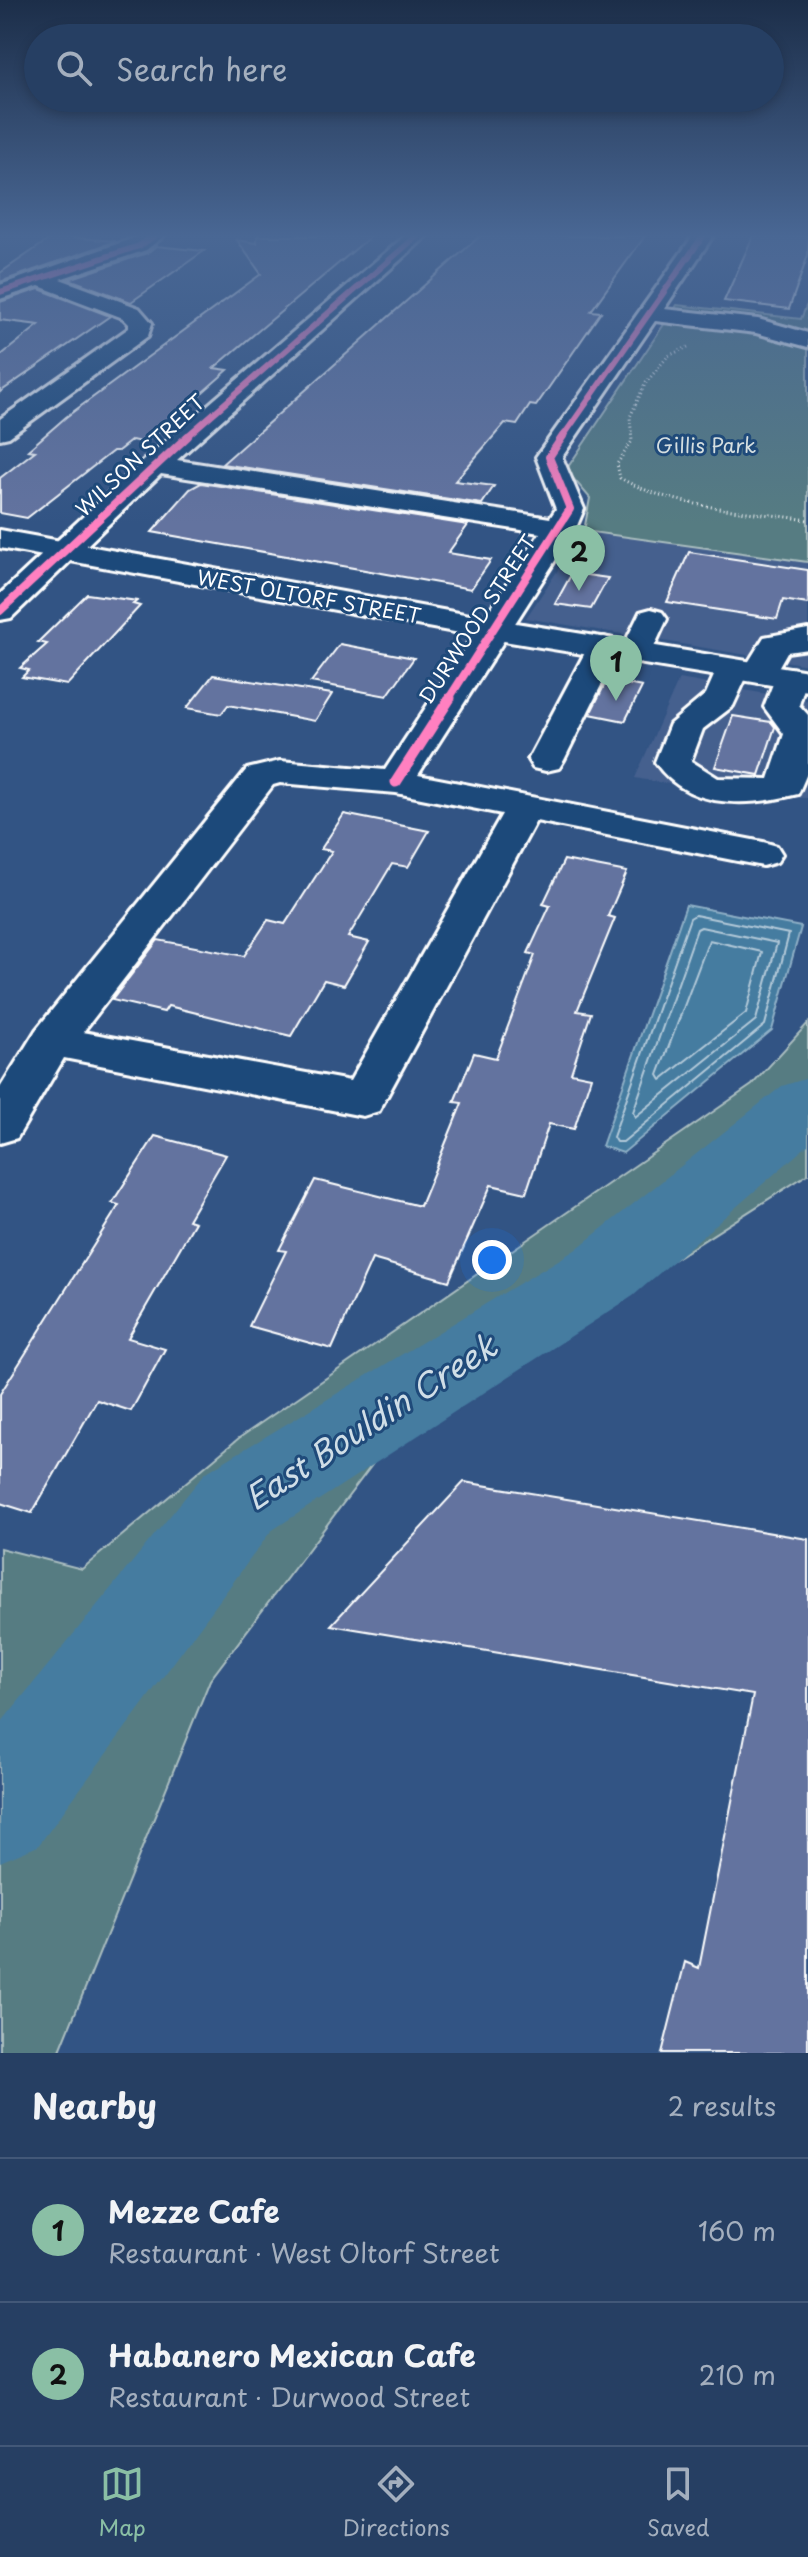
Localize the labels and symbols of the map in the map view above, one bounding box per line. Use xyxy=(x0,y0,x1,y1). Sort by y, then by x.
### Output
street label: WILSON STREET xyxy=(69,387,212,523)
park label: Gillis Park xyxy=(656,430,756,460)
pin: 2 xyxy=(553,525,605,591)
street label: DURWOOD STREET xyxy=(411,528,543,709)
street label: WEST OLTORF STREET xyxy=(195,562,424,631)
pin: 1 xyxy=(590,635,642,701)
your location xyxy=(472,1240,512,1280)
water label: East Bouldin Creek xyxy=(235,1321,507,1521)

